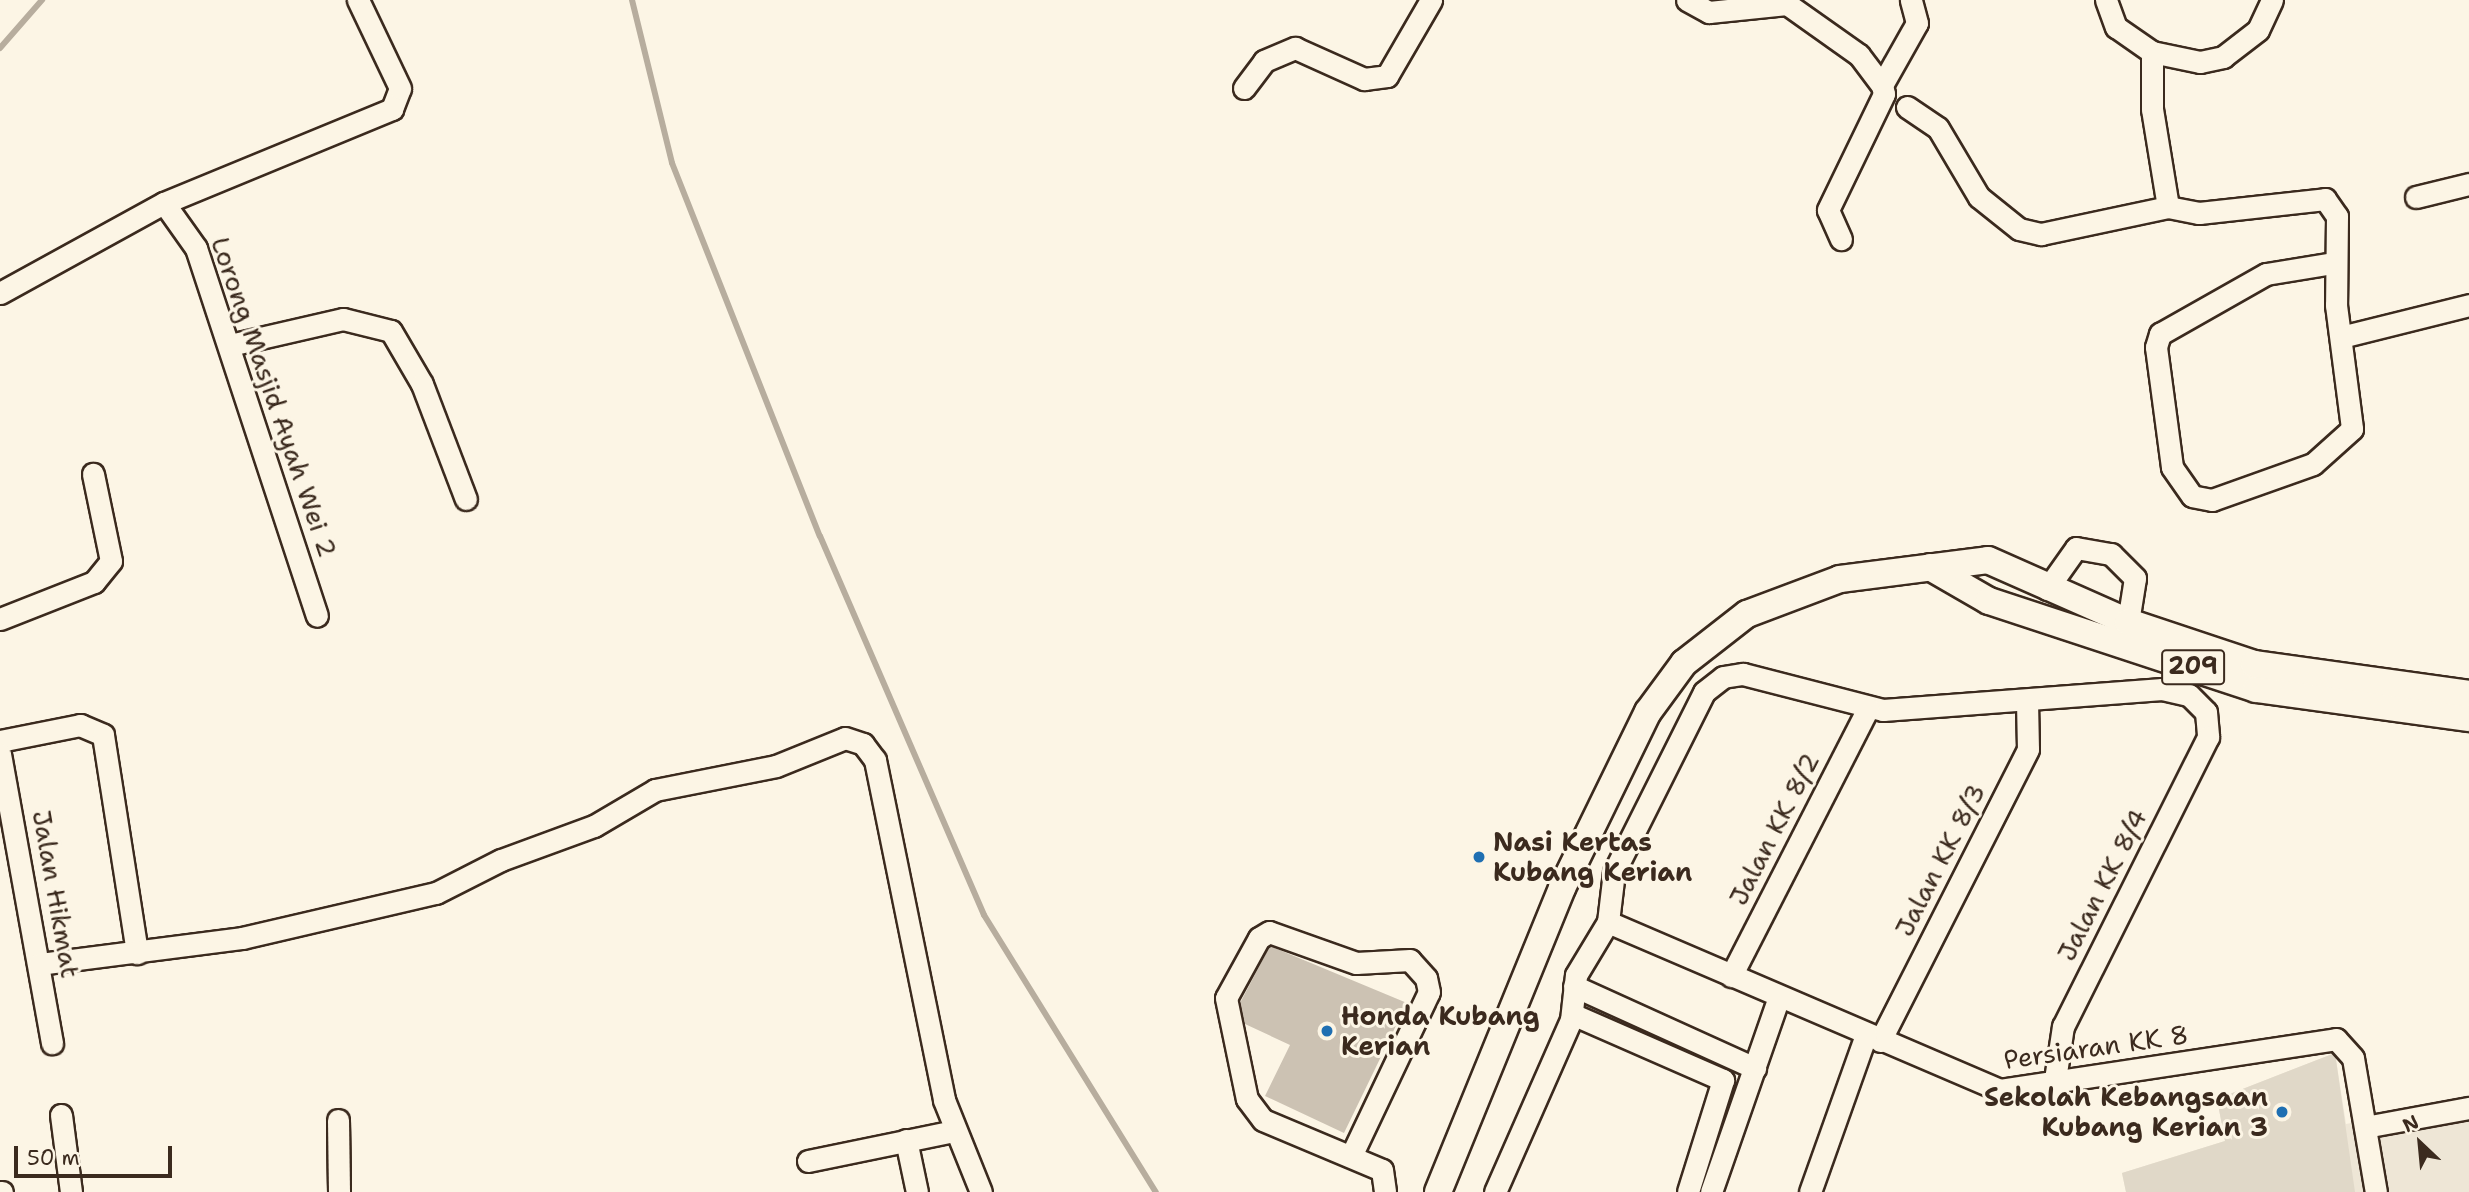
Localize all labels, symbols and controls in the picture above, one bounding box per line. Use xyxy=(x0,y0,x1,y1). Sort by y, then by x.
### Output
street label: Lorong Masjid Ayah Wei 2 xyxy=(204,233,344,561)
road number: 209 xyxy=(2160,646,2226,688)
street label: Jalan KK 8/2 xyxy=(1722,748,1826,910)
street label: Jalan KK 8/3 xyxy=(1888,779,1992,941)
street label: Jalan KK 8/4 xyxy=(2050,804,2154,966)
street label: Jalan Hikmat xyxy=(26,808,86,980)
place label: Nasi Kertas Kubang Kerian xyxy=(1493,826,1692,888)
marker: Nasi Kertas Kubang Kerian xyxy=(1471,849,1487,865)
place label: Honda Kubang Kerian xyxy=(1341,1000,1540,1062)
street label: Persiaran KK 8 xyxy=(2002,1019,2190,1075)
marker: Honda Kubang Kerian xyxy=(1319,1023,1335,1039)
place label: Sekolah Kebangsaan Kubang Kerian 3 xyxy=(1984,1081,2268,1142)
marker: Sekolah Kebangsaan Kubang Kerian 3 xyxy=(2274,1104,2290,1120)
north arrow xyxy=(2385,1108,2455,1178)
text: N xyxy=(2398,1109,2423,1138)
scale bar xyxy=(18,1132,175,1176)
text: 50 m xyxy=(27,1144,80,1172)

